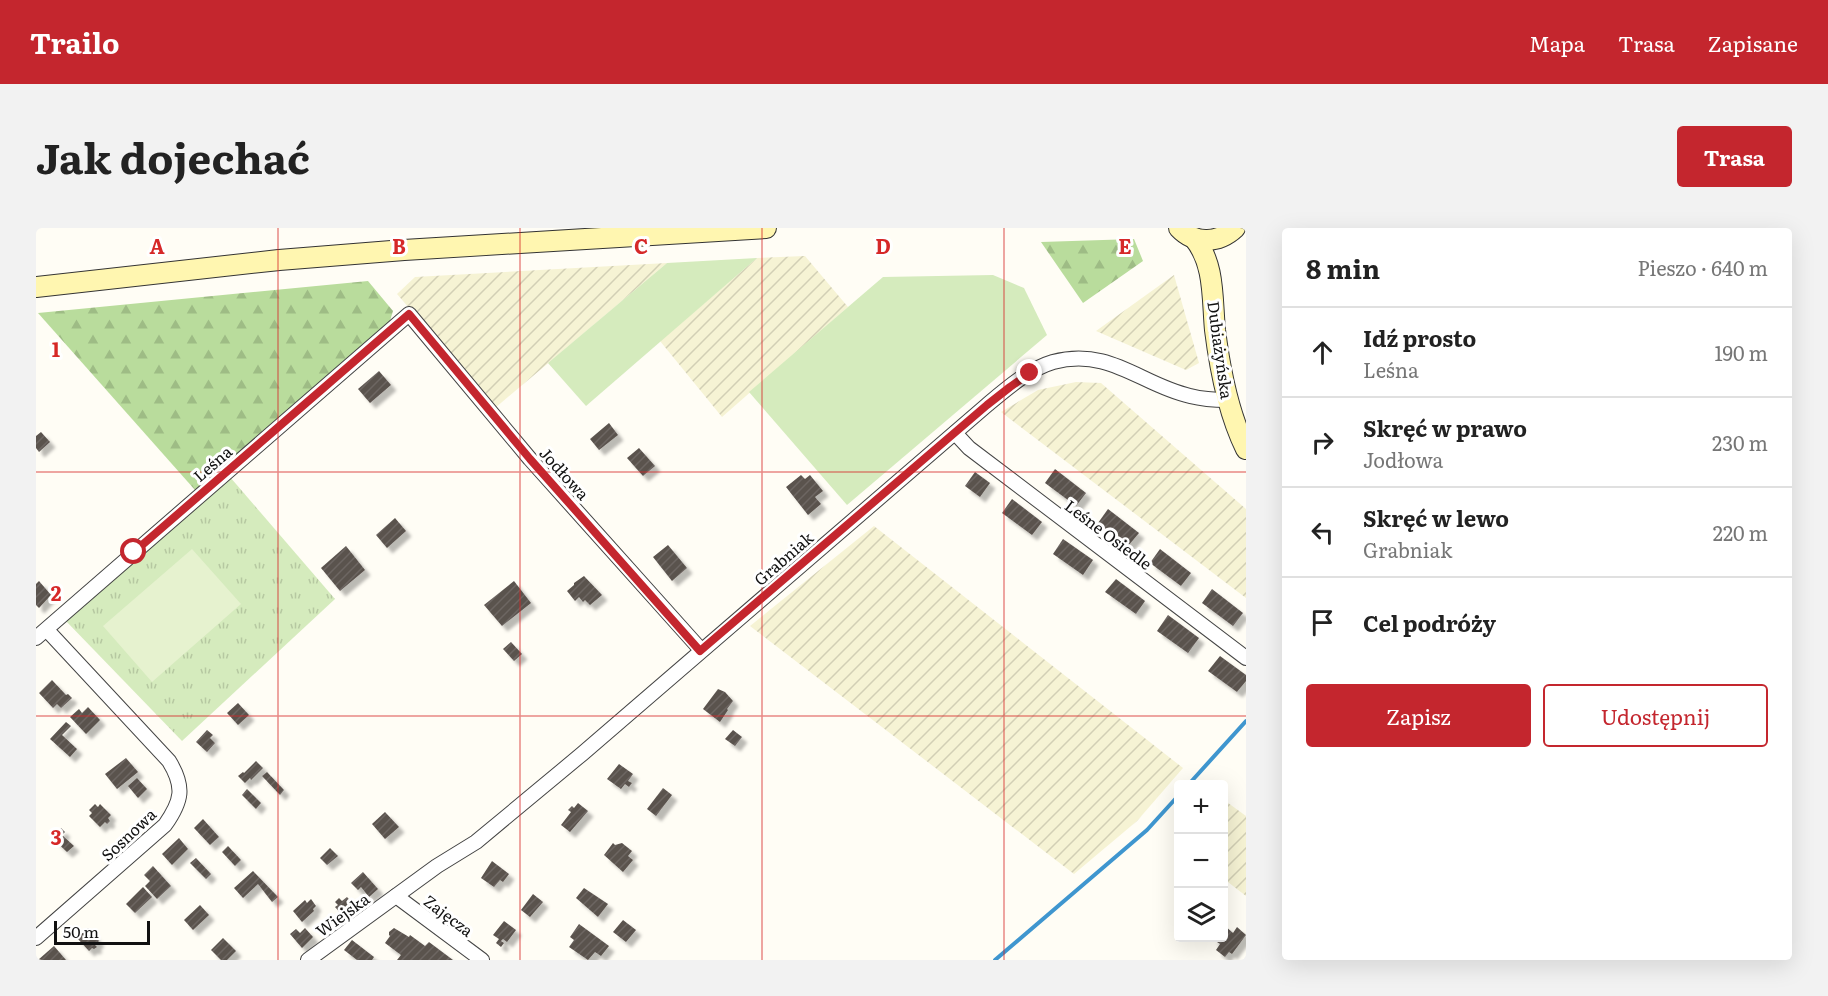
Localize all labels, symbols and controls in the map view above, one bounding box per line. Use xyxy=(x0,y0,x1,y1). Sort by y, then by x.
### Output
text: Trailo xyxy=(30,21,119,63)
text: Mapa xyxy=(1529,27,1585,58)
text: Trasa xyxy=(1618,27,1675,58)
text: Zapisane xyxy=(1708,27,1798,58)
text: Jak dojechać xyxy=(36,125,310,187)
button: Trasa xyxy=(1677,126,1792,187)
text: A xyxy=(149,230,165,260)
text: B xyxy=(392,230,406,260)
text: C xyxy=(634,230,648,260)
text: D xyxy=(875,230,891,260)
text: E xyxy=(1118,230,1132,260)
text: 8 min xyxy=(1306,248,1380,287)
text: Pieszo · 640 m xyxy=(1637,252,1768,282)
street label: Dubiażyńska xyxy=(1202,299,1240,401)
text: Idź prosto xyxy=(1363,321,1476,354)
text: 1 xyxy=(52,333,60,363)
icon: ahead xyxy=(1306,336,1339,369)
text: 190 m xyxy=(1714,337,1768,367)
text: Leśna xyxy=(1363,354,1419,384)
route end xyxy=(1016,359,1042,385)
text: Skręć w prawo xyxy=(1363,411,1527,444)
icon: right xyxy=(1306,426,1339,459)
text: 230 m xyxy=(1712,427,1768,457)
street label: Leśna xyxy=(187,439,237,487)
street label: Jodłowa xyxy=(535,441,596,505)
text: Jodłowa xyxy=(1363,444,1443,474)
street label: Leśne Osiedle xyxy=(1060,493,1158,575)
text: Skręć w lewo xyxy=(1363,501,1509,534)
icon: left xyxy=(1306,516,1339,549)
text: 220 m xyxy=(1713,517,1768,547)
street label: Grabniak xyxy=(748,525,818,591)
text: Grabniak xyxy=(1363,534,1452,564)
route start xyxy=(120,538,146,564)
text: 2 xyxy=(51,577,62,607)
icon: arrive xyxy=(1306,606,1339,639)
text: Cel podróży xyxy=(1363,606,1496,639)
button: Zapisz xyxy=(1306,684,1531,747)
button: Udostępnij xyxy=(1543,684,1768,747)
map controls xyxy=(1174,780,1228,942)
button: + xyxy=(1174,780,1228,834)
street label: Sosnowa xyxy=(95,802,161,866)
text: 3 xyxy=(50,821,62,851)
button: − xyxy=(1174,834,1228,888)
street label: Wiejska xyxy=(310,886,374,942)
street label: Zajęcza xyxy=(419,888,479,942)
button: layers xyxy=(1174,888,1228,942)
scale bar xyxy=(54,918,150,946)
text: 50 m xyxy=(63,919,99,943)

